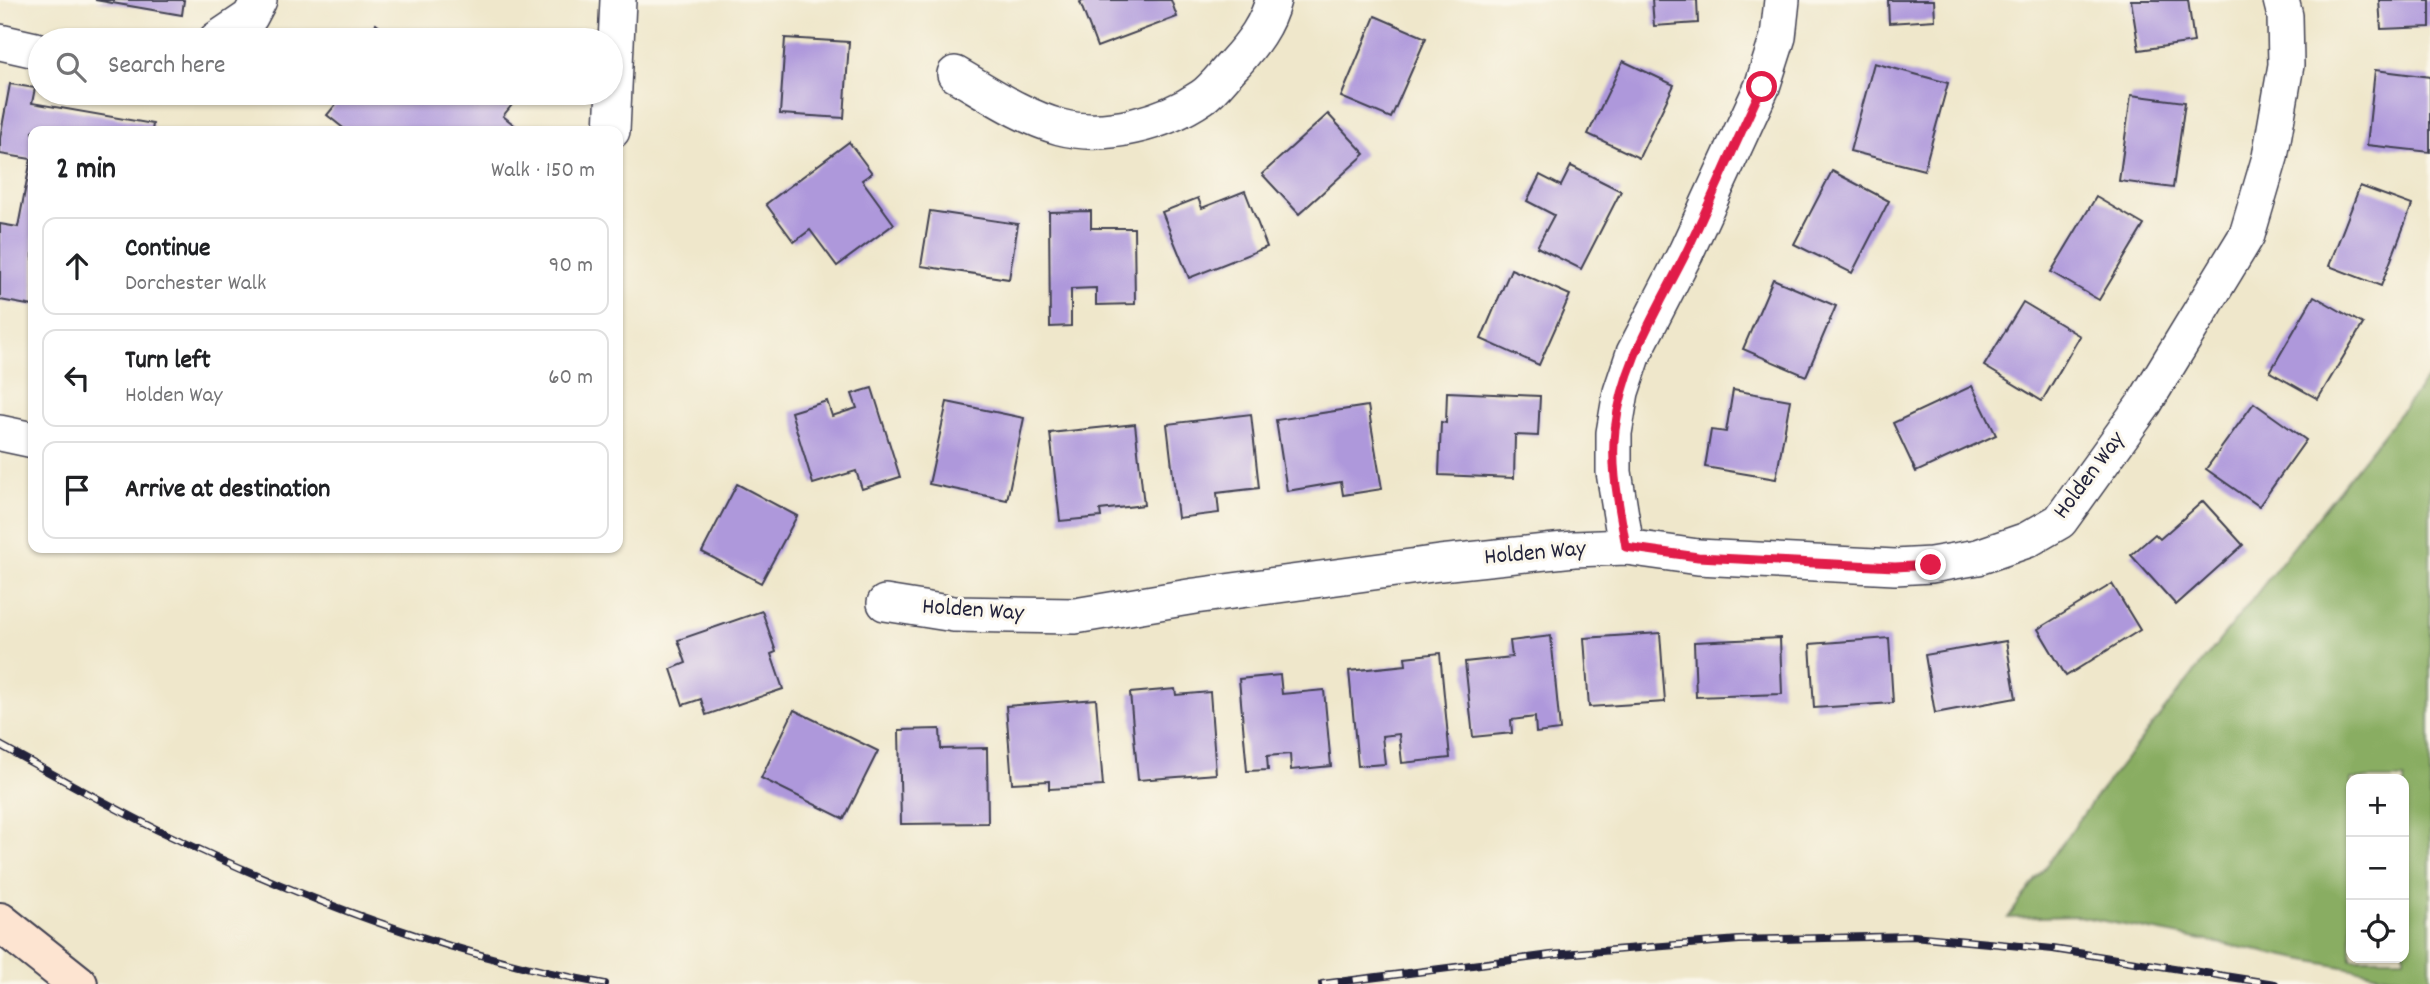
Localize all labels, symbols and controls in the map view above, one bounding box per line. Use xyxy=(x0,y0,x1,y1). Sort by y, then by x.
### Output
search box xyxy=(28,28,623,105)
icon: search xyxy=(52,48,90,86)
text: Search here xyxy=(108,48,226,85)
route start xyxy=(1746,71,1777,102)
text: 2 min xyxy=(56,150,116,193)
text: Walk · 150 m xyxy=(491,155,595,188)
text: Continue xyxy=(125,231,210,268)
icon: ahead xyxy=(58,247,96,285)
text: 90 m xyxy=(549,250,593,283)
text: Dorchester Walk xyxy=(125,268,267,301)
text: Turn left xyxy=(125,343,211,380)
icon: left xyxy=(58,359,96,397)
text: 60 m xyxy=(548,362,593,395)
text: Holden Way xyxy=(125,380,223,413)
street label: Holden Way xyxy=(2046,424,2135,527)
icon: arrive xyxy=(58,471,96,509)
text: Arrive at destination xyxy=(125,472,330,509)
street label: Holden Way xyxy=(1483,533,1588,575)
route end xyxy=(1915,549,1946,580)
street label: Holden Way xyxy=(921,590,1026,632)
map controls xyxy=(2346,774,2409,963)
button: + xyxy=(2346,774,2409,837)
button: − xyxy=(2346,837,2409,900)
button: locate xyxy=(2346,900,2409,963)

